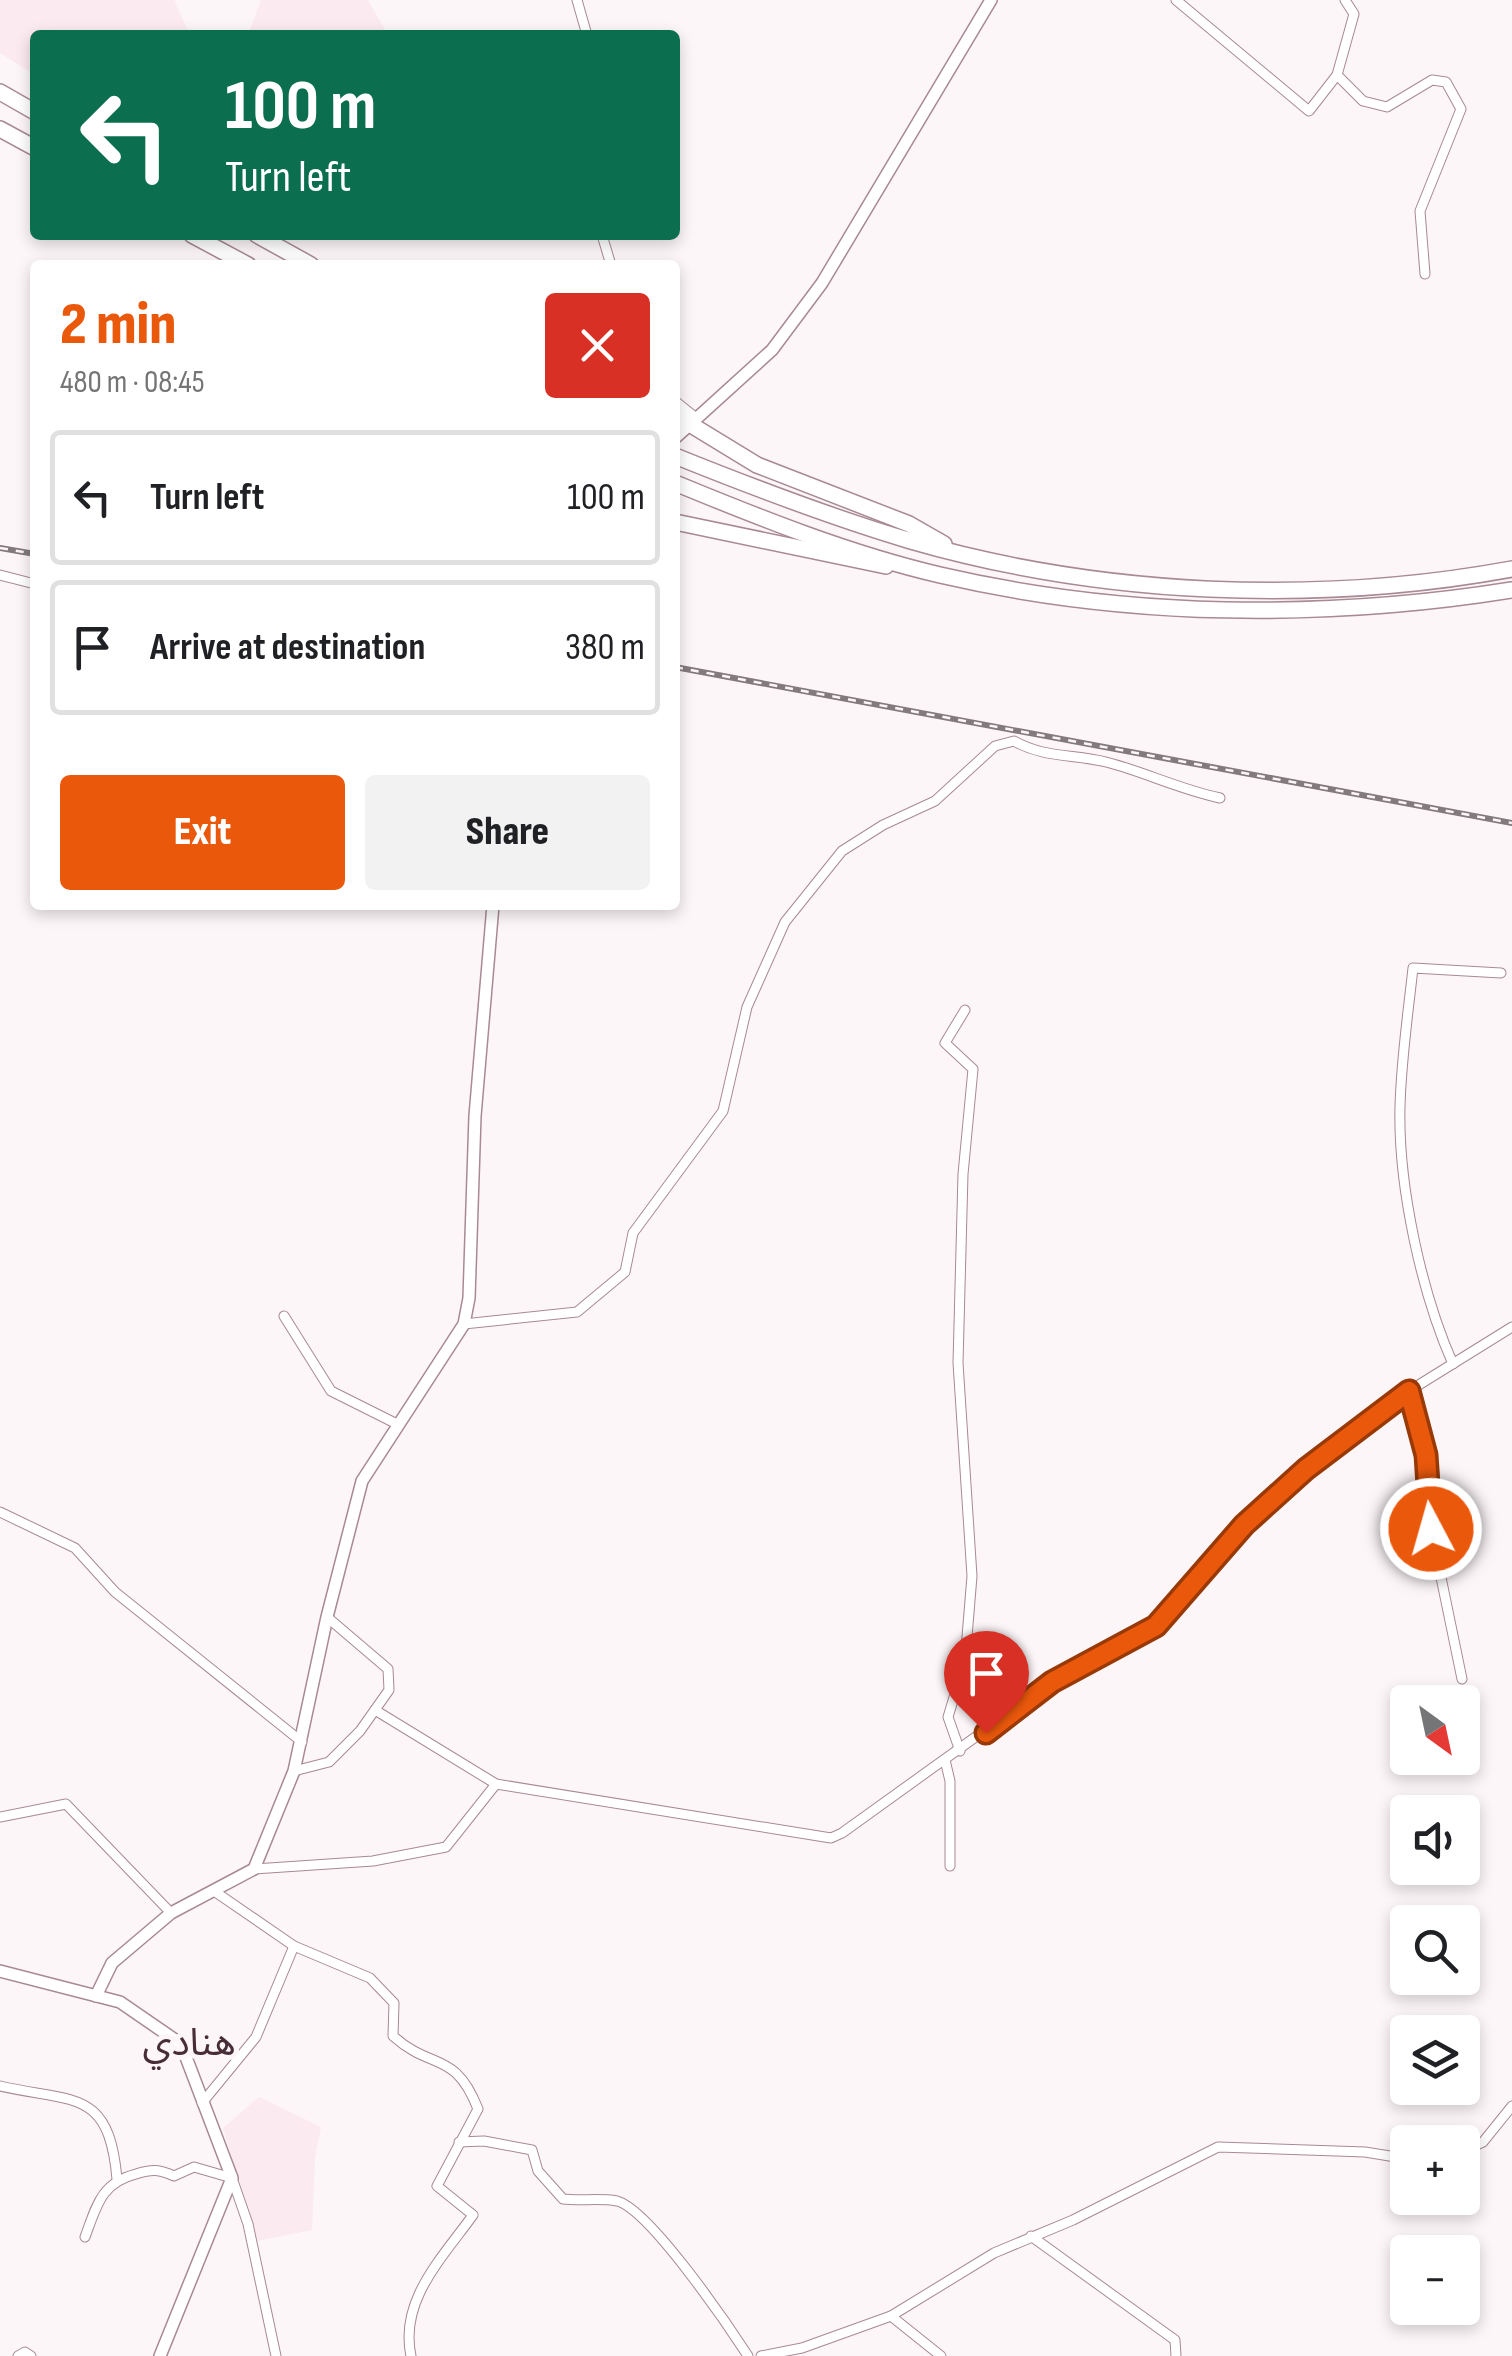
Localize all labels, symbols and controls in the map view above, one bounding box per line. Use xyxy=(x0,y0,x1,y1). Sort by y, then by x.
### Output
text: 100 m xyxy=(225,65,376,149)
icon: left xyxy=(60,70,190,200)
text: Turn left xyxy=(225,150,351,205)
text: 2 min xyxy=(60,289,176,361)
button: close xyxy=(545,293,650,398)
text: 480 m · 08:45 xyxy=(60,363,205,402)
icon: left xyxy=(65,470,120,525)
text: Turn left xyxy=(150,475,264,520)
text: 100 m xyxy=(567,475,645,520)
icon: arrive xyxy=(65,620,120,675)
text: Arrive at destination xyxy=(150,625,425,670)
text: 380 m xyxy=(565,625,645,670)
button: Exit xyxy=(60,775,345,890)
button: Share xyxy=(365,775,650,890)
position arrow xyxy=(1379,1477,1483,1581)
pin xyxy=(944,1631,1029,1734)
icon: arrive xyxy=(959,1646,1014,1701)
north arrow xyxy=(1390,1685,1480,1775)
map controls xyxy=(1390,1685,1480,2325)
button: sound xyxy=(1390,1795,1480,1885)
button: search xyxy=(1390,1905,1480,1995)
button: layers xyxy=(1390,2015,1480,2105)
district label: هنادي xyxy=(143,2021,235,2070)
button: + xyxy=(1390,2125,1480,2215)
button: − xyxy=(1390,2235,1480,2325)

